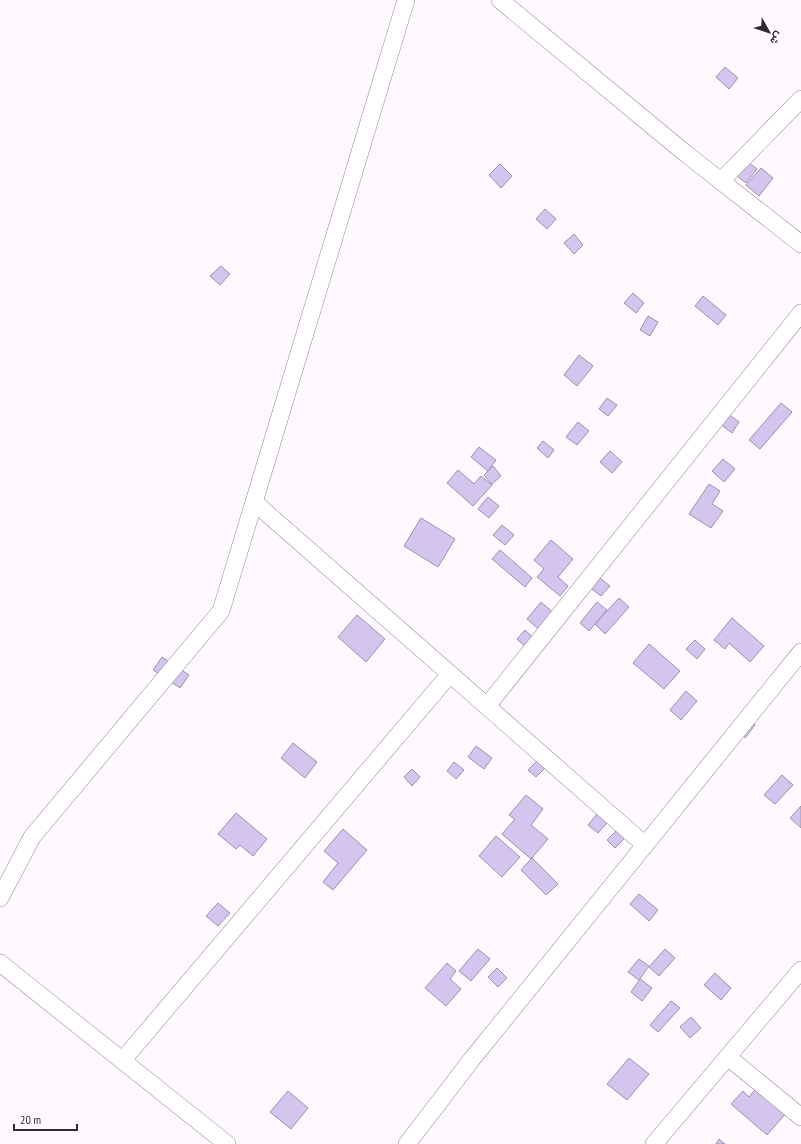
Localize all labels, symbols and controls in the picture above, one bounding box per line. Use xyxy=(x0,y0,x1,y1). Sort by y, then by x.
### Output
north arrow xyxy=(749,12,789,52)
text: ش xyxy=(767,29,786,48)
scale bar xyxy=(14,1106,77,1132)
text: 20 m xyxy=(20,1112,41,1127)

